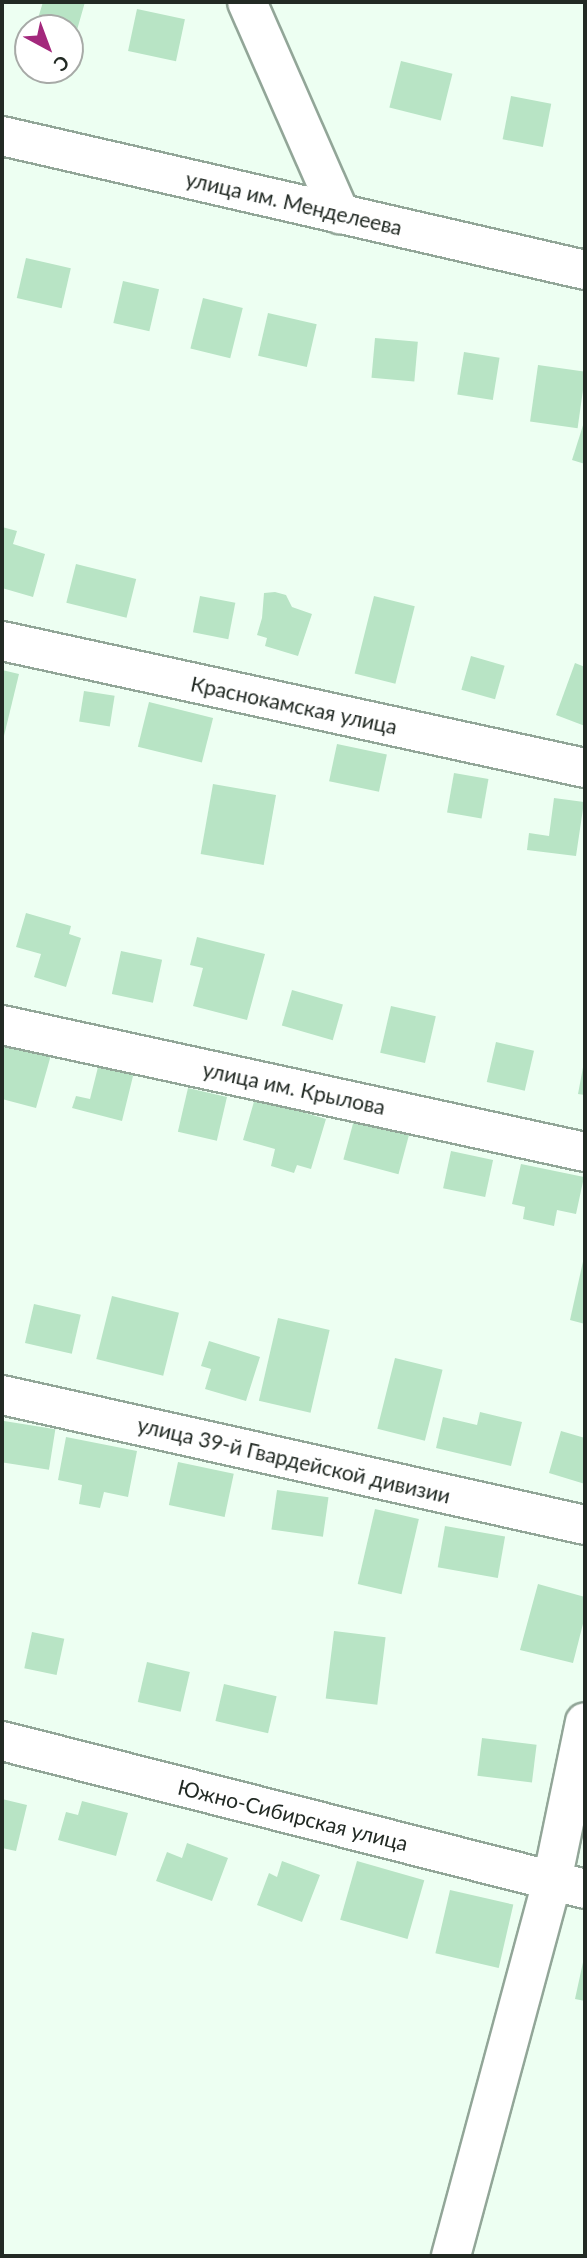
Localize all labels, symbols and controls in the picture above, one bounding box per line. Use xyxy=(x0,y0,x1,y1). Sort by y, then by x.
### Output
north arrow xyxy=(14,14,84,84)
text: С xyxy=(50,51,74,77)
street label: улица им. Менделеева xyxy=(183,166,405,240)
street label: Краснокамская улица xyxy=(188,671,400,739)
street label: улица им. Крылова xyxy=(200,1056,388,1120)
street label: улица 39-й Гвардейской дивизии xyxy=(135,1412,453,1508)
street label: Южно-Сибирская улица xyxy=(175,1774,411,1856)

